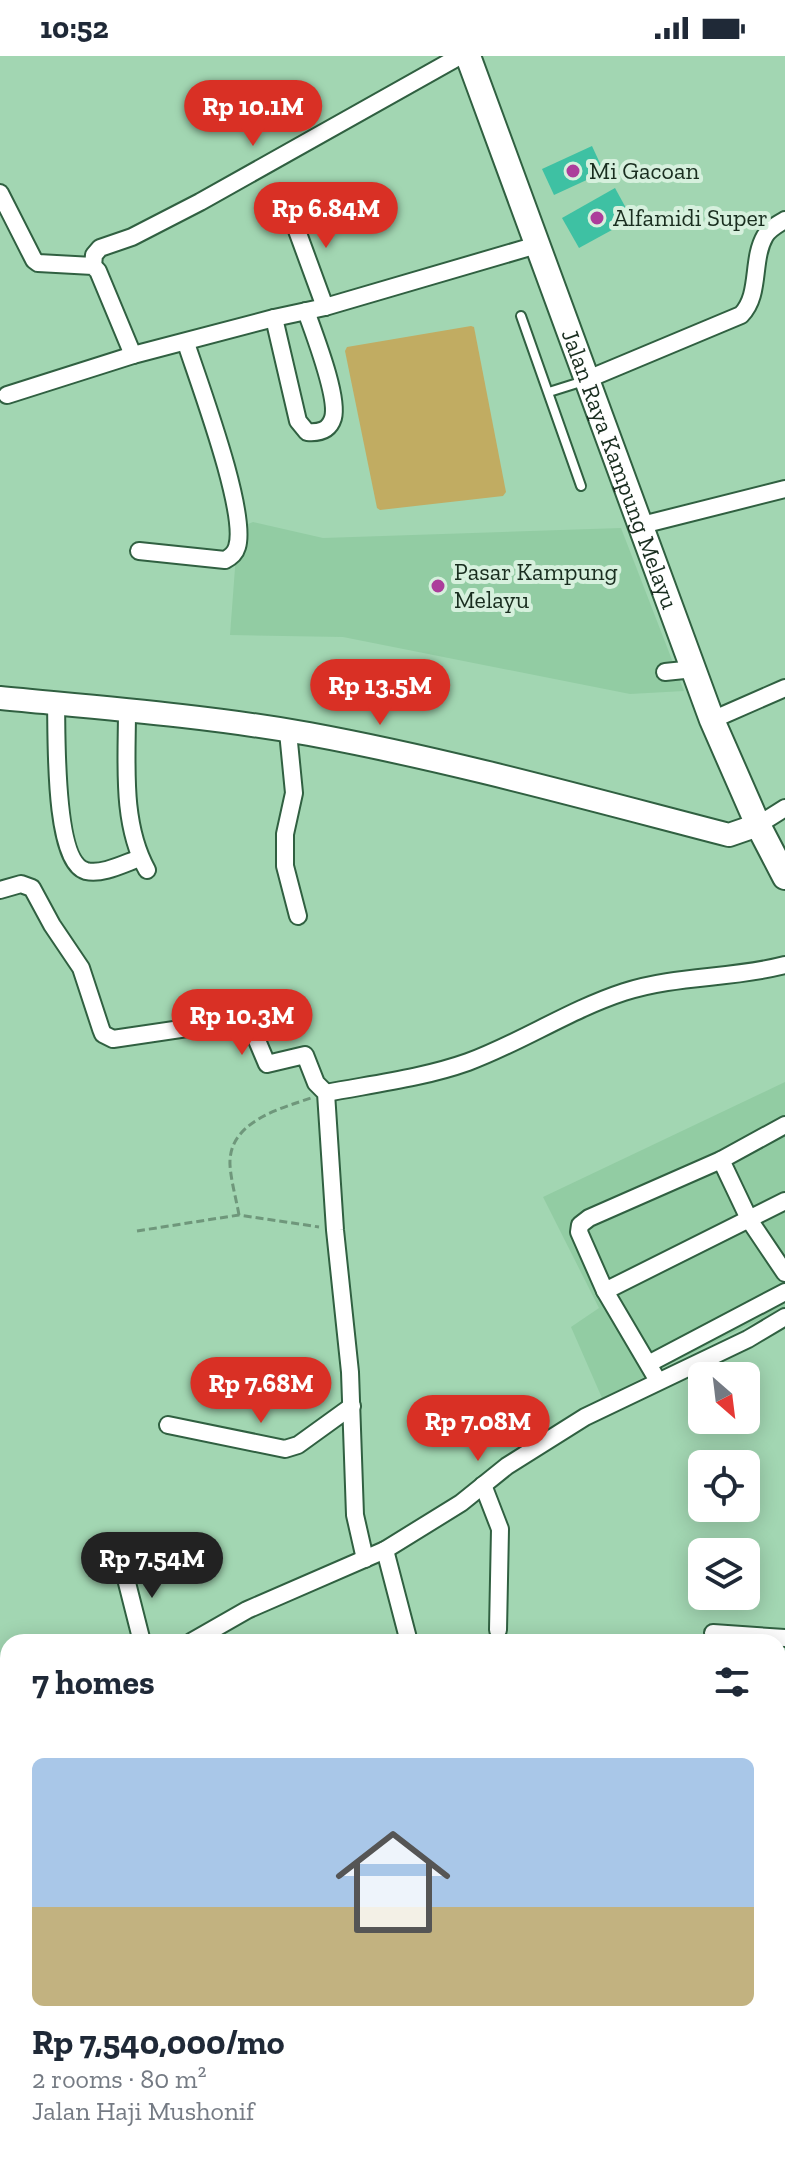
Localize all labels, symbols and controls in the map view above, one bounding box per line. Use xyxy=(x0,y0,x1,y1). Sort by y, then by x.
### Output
text: 10:52 xyxy=(40,10,109,46)
pin: Rp 10.1M xyxy=(170,80,336,148)
text: Rp 10.1M xyxy=(202,90,304,122)
place label: Mi Gacoan xyxy=(589,156,700,185)
marker: Mi Gacoan xyxy=(564,162,582,180)
pin: Rp 6.84M xyxy=(243,182,409,250)
text: Rp 6.84M xyxy=(272,192,380,224)
place label: Alfamidi Super xyxy=(613,203,768,232)
marker: Alfamidi Super xyxy=(588,209,606,227)
street label: Jalan Raya Kampung Melayu xyxy=(556,325,685,613)
place label: Pasar Kampung Melayu xyxy=(454,557,618,614)
marker: Pasar Kampung Melayu xyxy=(429,577,447,595)
pin: Rp 13.5M xyxy=(297,659,463,727)
text: Rp 13.5M xyxy=(328,669,432,701)
pin: Rp 10.3M xyxy=(159,989,325,1057)
text: Rp 10.3M xyxy=(190,999,294,1031)
pin: Rp 7.68M xyxy=(178,1357,344,1425)
north arrow xyxy=(688,1362,760,1434)
map controls xyxy=(688,1362,760,1610)
text: Rp 7.68M xyxy=(208,1367,314,1399)
pin: Rp 7.08M xyxy=(395,1395,561,1463)
text: Rp 7.08M xyxy=(425,1405,531,1437)
button: locate xyxy=(688,1450,760,1522)
pin: Rp 7.54M xyxy=(69,1532,235,1600)
button: layers xyxy=(688,1538,760,1610)
text: Rp 7.54M xyxy=(99,1542,205,1574)
icon: filters xyxy=(710,1660,754,1704)
text: 7 homes xyxy=(32,1662,155,1703)
icon: home xyxy=(321,1810,465,1954)
text: Rp 7,540,000/mo xyxy=(32,2022,285,2063)
text: 2 rooms · 80 m² xyxy=(32,2063,207,2095)
text: Jalan Haji Mushonif xyxy=(32,2095,254,2127)

